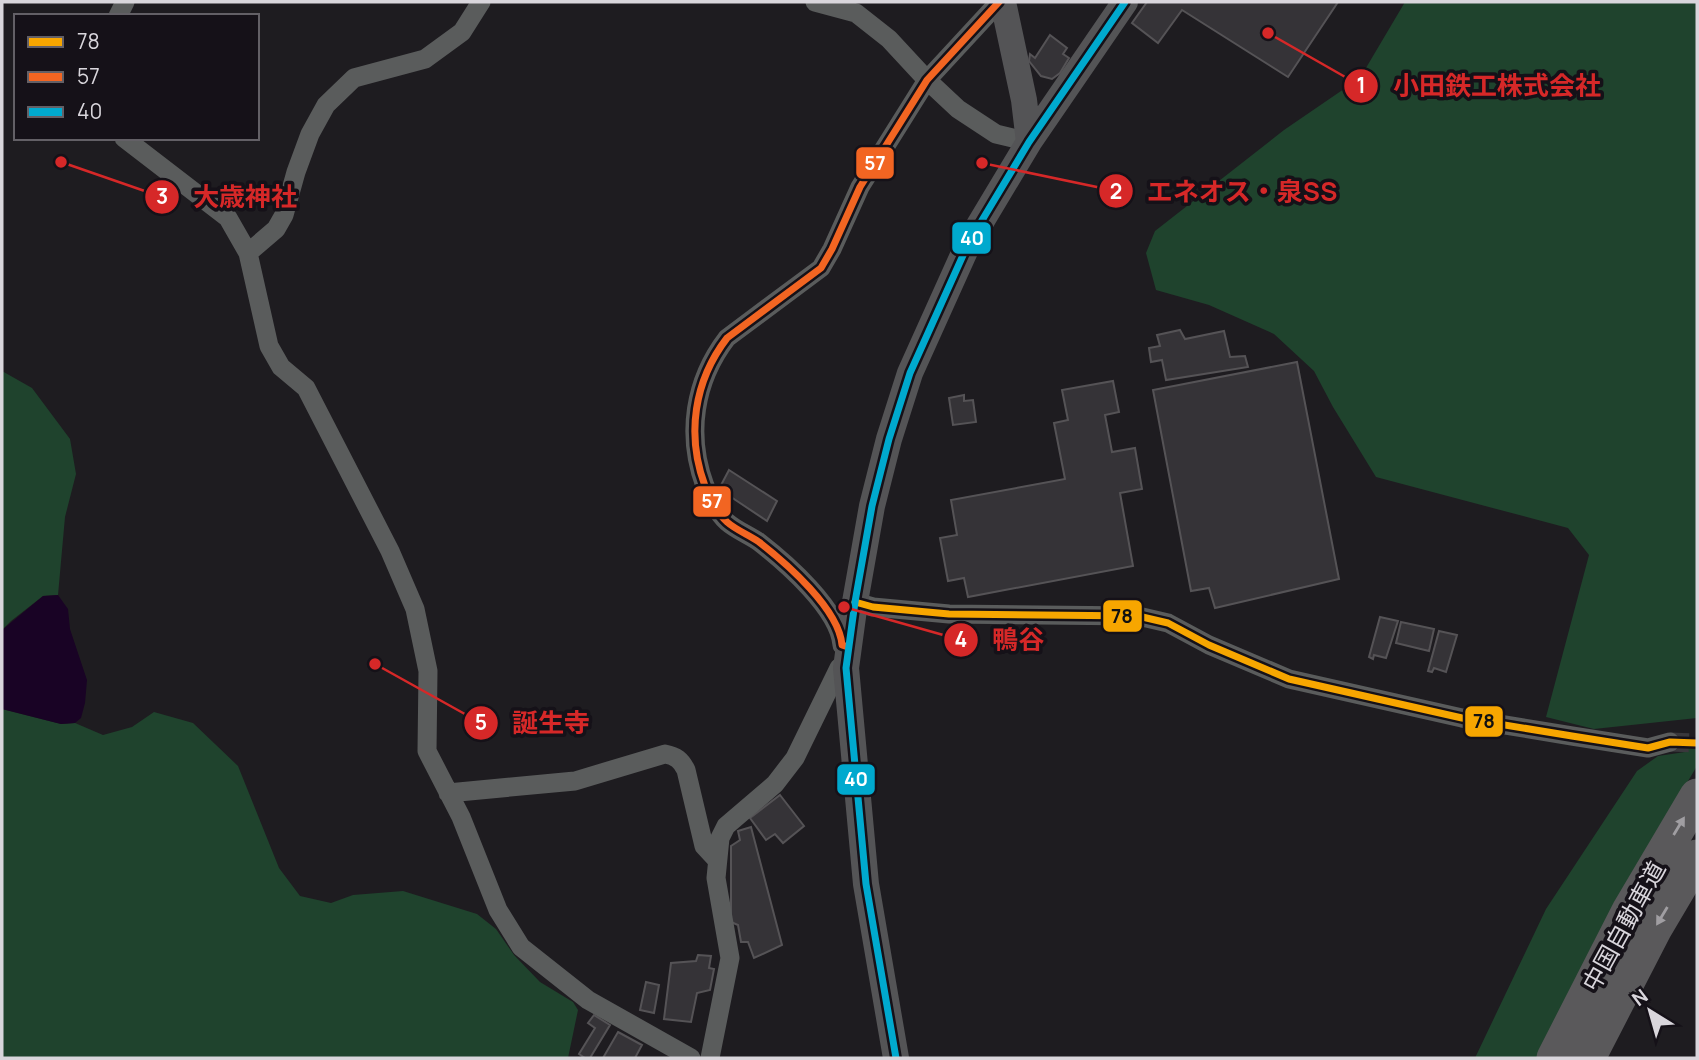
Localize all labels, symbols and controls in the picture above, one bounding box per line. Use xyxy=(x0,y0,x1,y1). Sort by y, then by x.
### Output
legend xyxy=(14,14,259,140)
text: 78 xyxy=(77,27,100,55)
text: 57 xyxy=(77,62,100,90)
callout: 小田鉄工株式会社 xyxy=(1344,62,1615,109)
text: 小田鉄工株式会社 xyxy=(1393,67,1601,103)
text: 1 xyxy=(1356,71,1366,99)
text: 40 xyxy=(77,97,102,125)
line badge: 57 xyxy=(855,146,895,180)
text: 57 xyxy=(864,150,886,176)
callout: エネオス・泉SS xyxy=(1098,168,1352,215)
text: エネオス・泉SS xyxy=(1147,173,1337,209)
callout: 大歳神社 xyxy=(144,174,311,221)
text: 2 xyxy=(1110,177,1122,205)
text: 大歳神社 xyxy=(193,178,297,214)
text: 3 xyxy=(156,182,168,210)
line badge: 40 xyxy=(951,221,992,255)
text: 40 xyxy=(960,225,984,251)
line badge: 57 xyxy=(692,485,732,518)
text: 57 xyxy=(701,488,723,514)
line badge: 78 xyxy=(1102,599,1143,633)
text: 78 xyxy=(1111,603,1133,629)
callout: 鴨谷 xyxy=(943,616,1058,663)
text: 鴨谷 xyxy=(992,621,1044,657)
text: 4 xyxy=(955,625,967,653)
callout: 誕生寺 xyxy=(463,699,604,746)
text: 誕生寺 xyxy=(512,704,590,740)
line badge: 78 xyxy=(1464,705,1504,738)
text: 5 xyxy=(475,708,487,736)
text: 78 xyxy=(1473,708,1495,734)
line badge: 40 xyxy=(836,763,876,796)
text: 40 xyxy=(844,766,868,792)
one-way arrow xyxy=(1673,816,1685,835)
street label: 中国自動車道 xyxy=(1574,855,1672,997)
one-way arrow xyxy=(1656,906,1669,925)
north arrow xyxy=(1615,976,1685,1046)
text: N xyxy=(1626,983,1653,1012)

